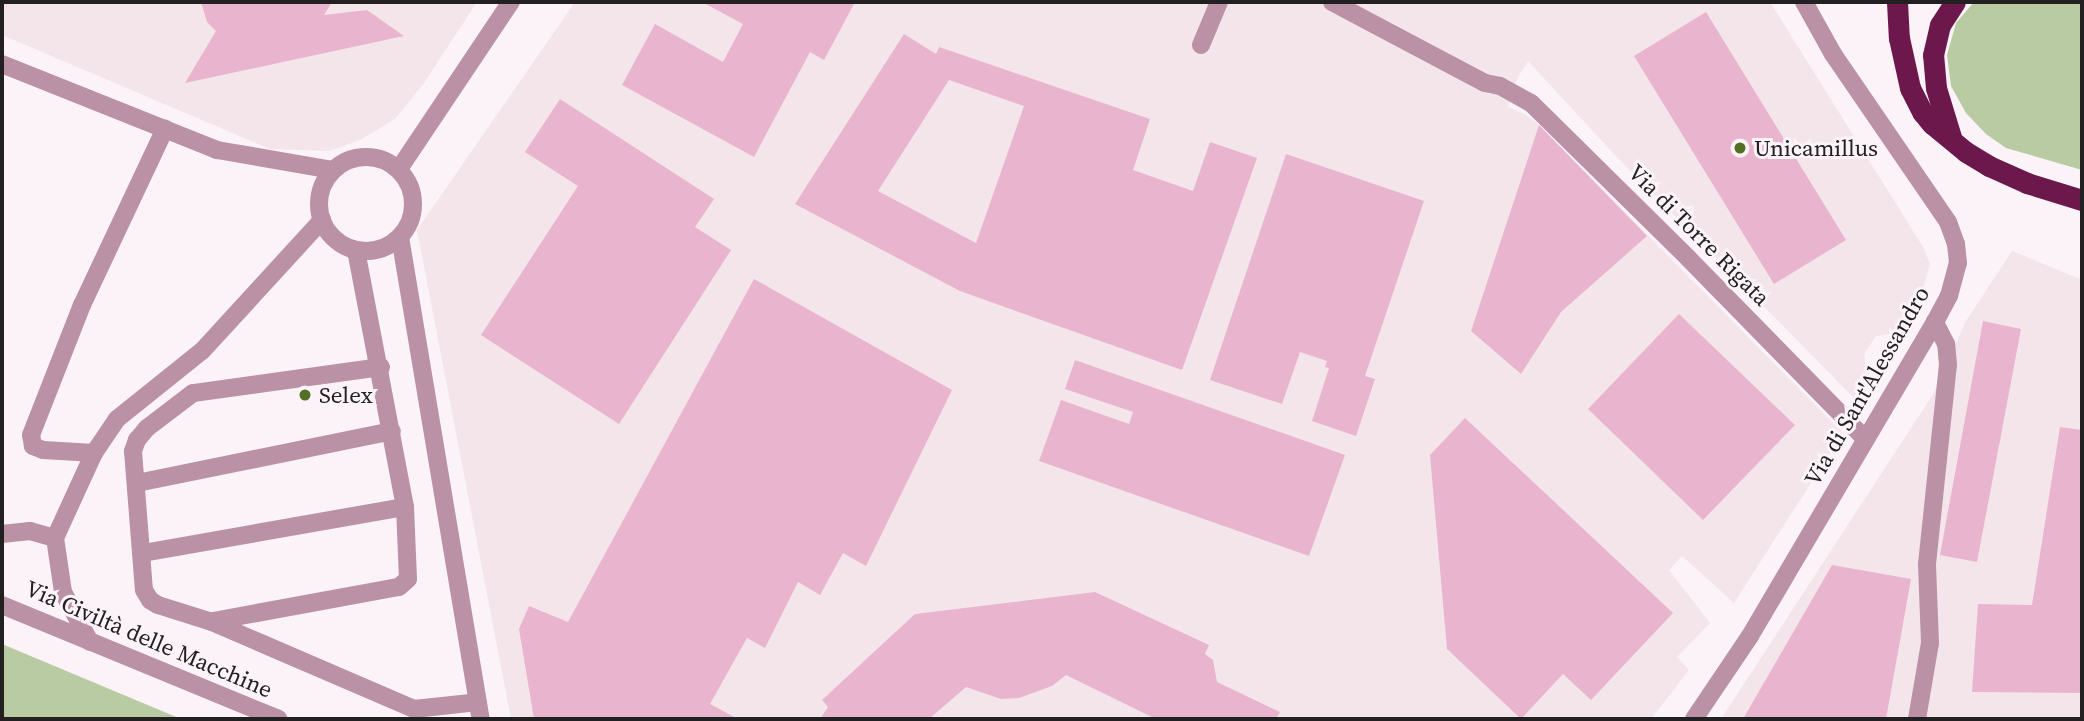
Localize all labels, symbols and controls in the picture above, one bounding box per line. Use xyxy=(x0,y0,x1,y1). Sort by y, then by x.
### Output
place label: Unicamillus xyxy=(1754,134,1878,162)
marker: Unicamillus xyxy=(1732,140,1748,156)
street label: Via di Torre Rigata xyxy=(1622,158,1776,312)
street label: Via di Sant'Alessandro xyxy=(1799,281,1935,491)
place label: Selex xyxy=(319,381,373,409)
marker: Selex xyxy=(297,387,313,403)
street label: Via Civiltà delle Macchine xyxy=(21,574,277,704)

